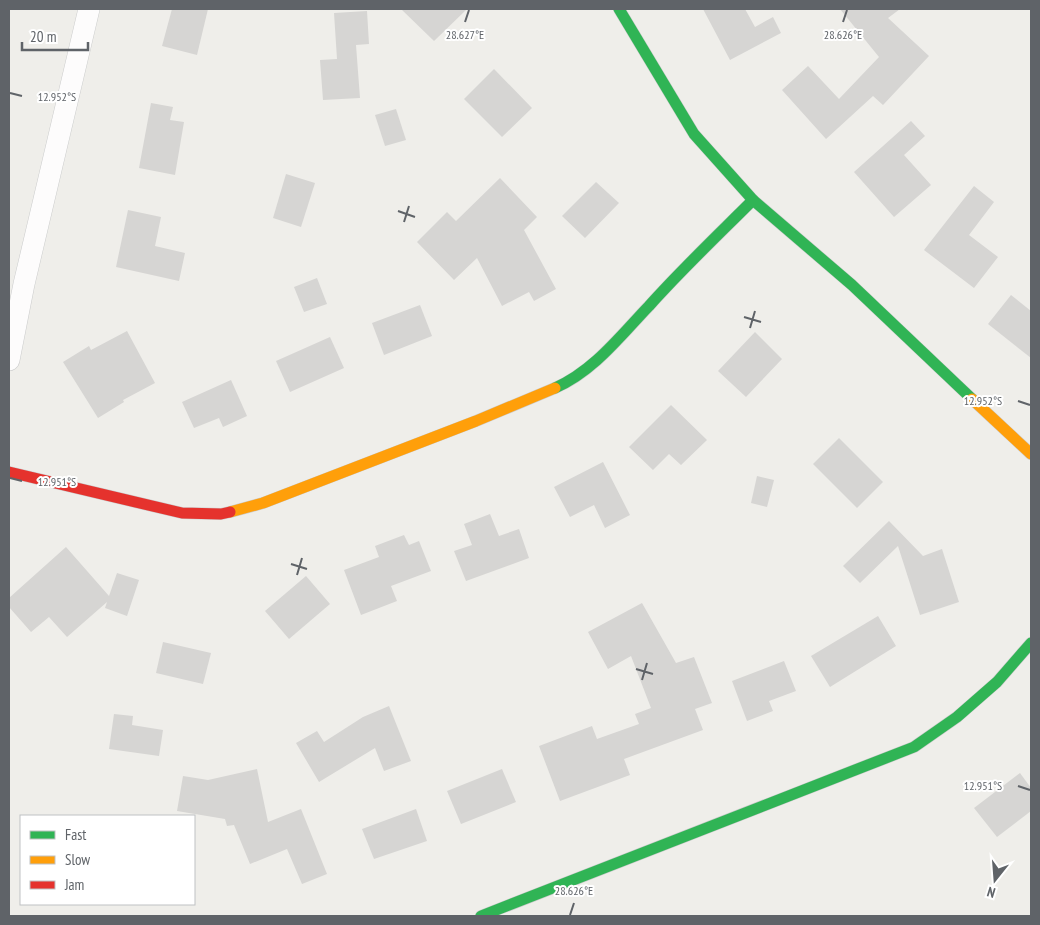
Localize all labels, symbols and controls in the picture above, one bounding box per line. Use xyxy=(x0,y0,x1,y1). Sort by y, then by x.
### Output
scale bar xyxy=(22,20,89,52)
text: 20 m xyxy=(30,27,56,46)
text: 28.627°E xyxy=(446,27,484,42)
text: 28.626°E xyxy=(824,27,862,42)
text: 12.952°S xyxy=(38,89,76,104)
text: 12.952°S xyxy=(964,393,1002,408)
text: 12.951°S xyxy=(38,474,76,489)
text: 12.951°S xyxy=(964,778,1002,793)
legend xyxy=(20,815,195,905)
text: Fast xyxy=(65,825,86,844)
text: Slow xyxy=(65,850,90,869)
north arrow xyxy=(970,855,1020,905)
text: Jam xyxy=(64,875,84,894)
text: 28.626°E xyxy=(555,883,593,898)
text: N xyxy=(985,883,997,902)

